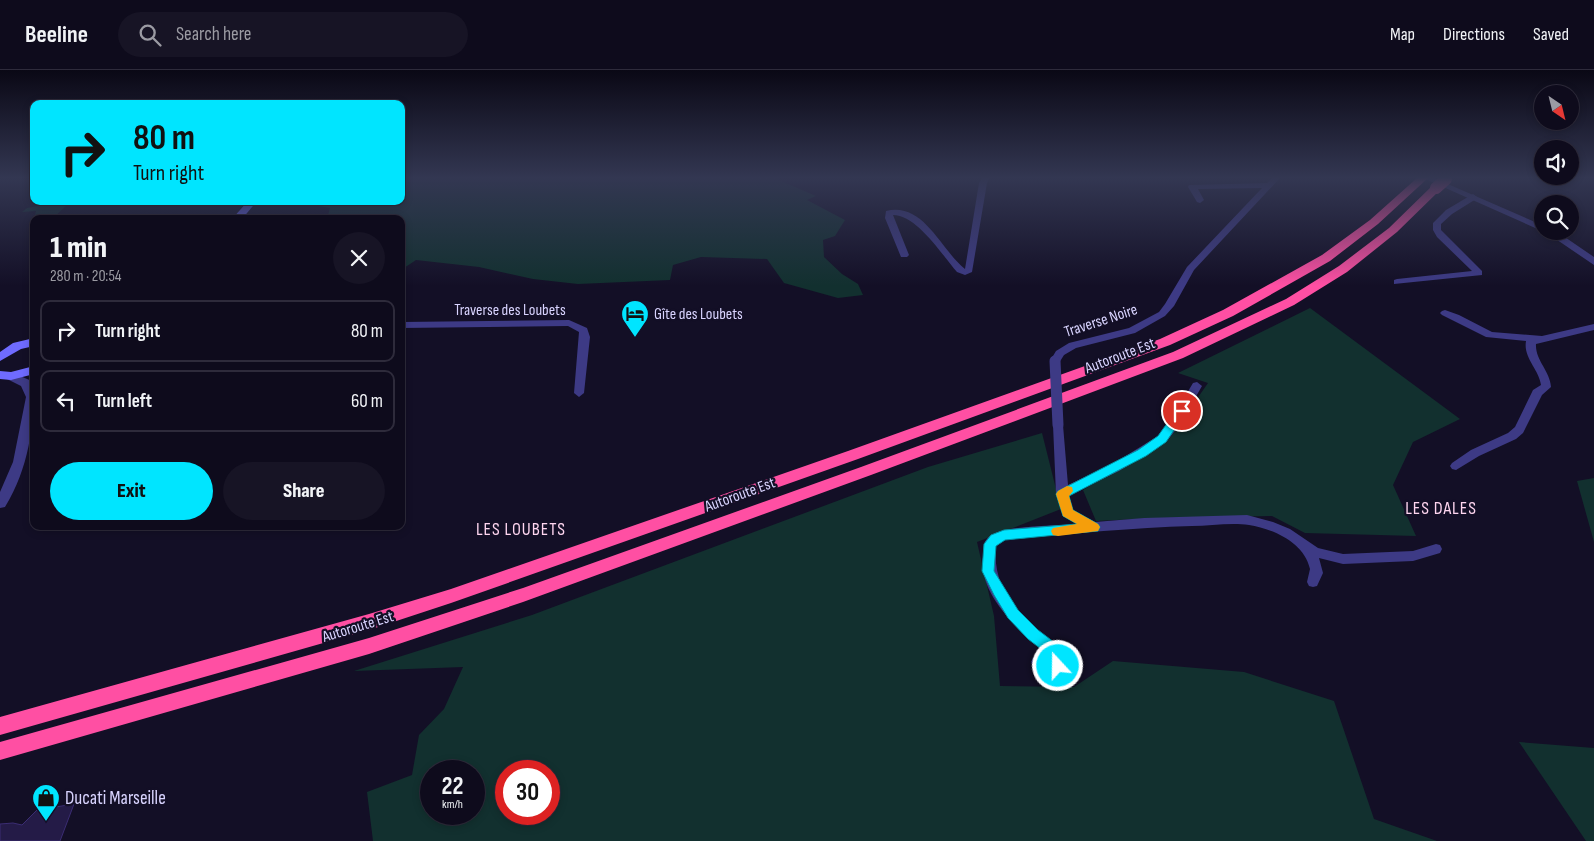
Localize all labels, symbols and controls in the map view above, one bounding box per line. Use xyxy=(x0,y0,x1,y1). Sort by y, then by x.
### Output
search box xyxy=(118,12,468,57)
text: Beeline xyxy=(25,20,88,49)
icon: search xyxy=(136,21,164,49)
text: Search here xyxy=(176,23,251,46)
text: Map xyxy=(1390,24,1415,45)
text: Directions xyxy=(1443,24,1505,45)
text: Saved xyxy=(1533,24,1569,45)
north arrow xyxy=(1534,85,1579,130)
map controls xyxy=(1534,85,1579,240)
text: 80 m xyxy=(133,117,195,160)
icon: right xyxy=(50,120,115,185)
button: sound xyxy=(1534,140,1579,185)
text: Turn right xyxy=(133,160,204,187)
button: search xyxy=(1534,195,1579,240)
text: 1 min xyxy=(50,230,107,266)
button: close xyxy=(333,232,385,284)
text: 280 m · 20:54 xyxy=(50,267,122,286)
hotel icon: Gîte des Loubets xyxy=(620,299,650,338)
street label: Traverse Noire xyxy=(1062,300,1140,342)
street label: Traverse des Loubets xyxy=(454,301,566,320)
place label: Gîte des Loubets xyxy=(654,305,743,324)
icon: right xyxy=(52,317,80,345)
text: Turn right xyxy=(95,320,160,343)
text: 80 m xyxy=(351,320,383,343)
street label: Autoroute Est xyxy=(1081,334,1158,378)
icon: left xyxy=(52,387,80,415)
text: Turn left xyxy=(95,390,152,413)
text: 60 m xyxy=(351,390,383,413)
pin xyxy=(1161,390,1203,432)
icon: arrive xyxy=(1168,397,1196,425)
button: Exit xyxy=(50,462,213,520)
button: Share xyxy=(223,462,385,520)
street label: Autoroute Est xyxy=(701,473,778,517)
district label: LES DALES xyxy=(1405,498,1477,519)
district label: LES LOUBETS xyxy=(476,519,566,540)
street label: Autoroute Est xyxy=(319,607,396,647)
position arrow xyxy=(1031,639,1083,691)
speed limit sign: 30 xyxy=(495,760,560,825)
text: 22 xyxy=(442,771,463,802)
shop icon: Ducati Marseille xyxy=(31,783,61,822)
place label: Ducati Marseille xyxy=(65,787,166,810)
text: km/h xyxy=(442,797,463,812)

